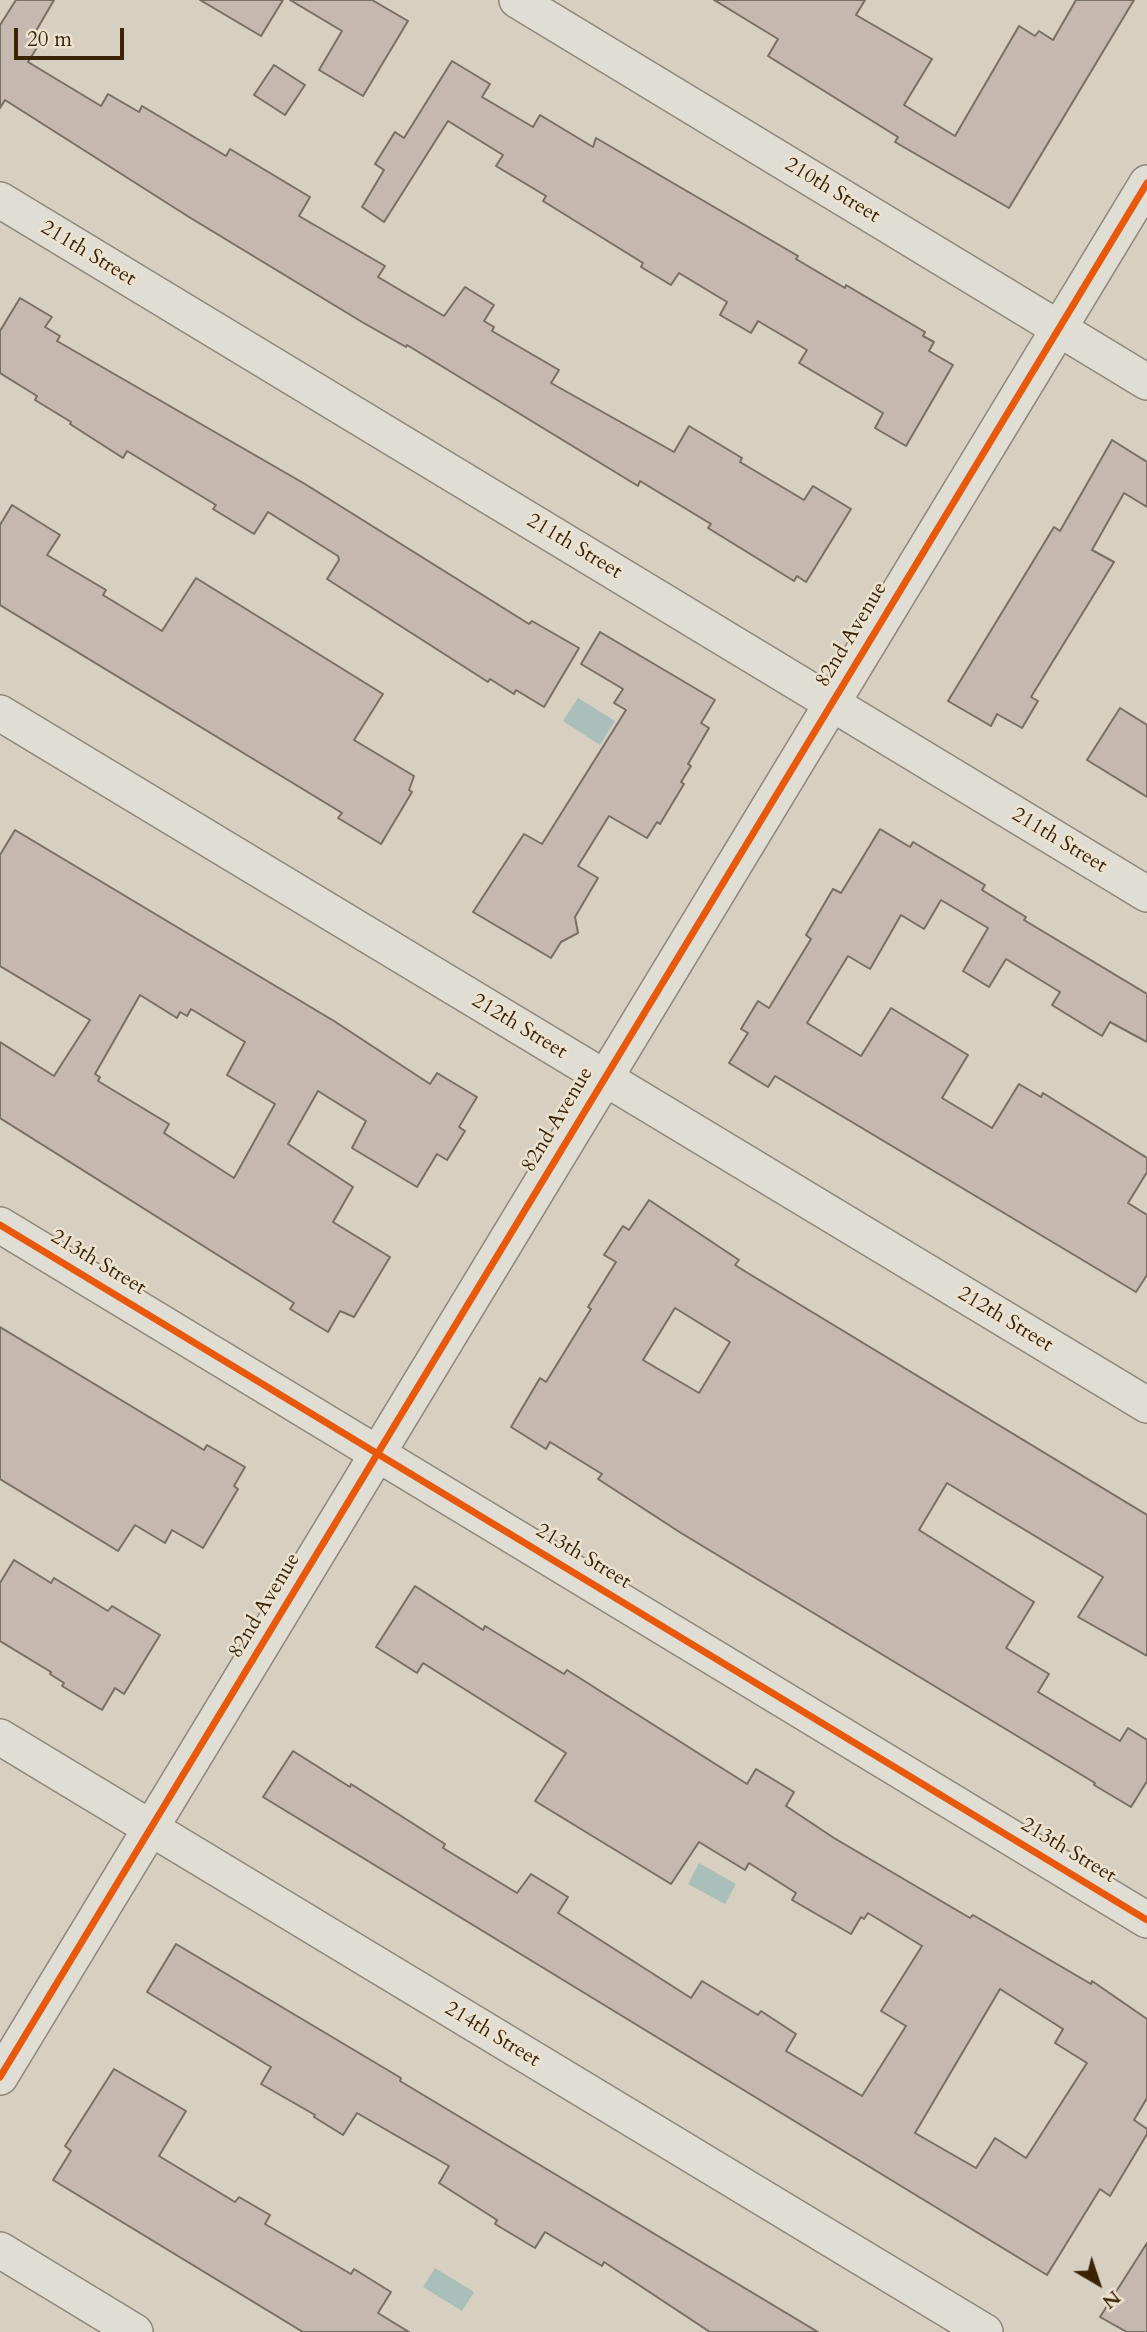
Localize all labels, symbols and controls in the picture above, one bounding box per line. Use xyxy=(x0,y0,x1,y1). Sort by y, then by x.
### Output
scale bar xyxy=(18,14,128,58)
text: 20 m xyxy=(27,25,72,54)
street label: 210th Street xyxy=(780,153,884,229)
street label: 211th Street xyxy=(36,216,140,292)
street label: 211th Street xyxy=(522,509,626,585)
street label: 82nd Avenue xyxy=(811,578,893,692)
street label: 211th Street xyxy=(1007,803,1111,879)
street label: 212th Street xyxy=(467,989,571,1065)
street label: 82nd Avenue xyxy=(517,1063,599,1177)
street label: 213th Street xyxy=(46,1225,150,1301)
street label: 212th Street xyxy=(953,1282,1057,1358)
street label: 213th Street xyxy=(531,1519,635,1595)
street label: 82nd Avenue xyxy=(224,1549,306,1663)
street label: 213th Street xyxy=(1016,1813,1120,1889)
street label: 214th Street xyxy=(440,1997,544,2073)
north arrow xyxy=(1063,2248,1133,2318)
text: N xyxy=(1097,2284,1126,2315)

